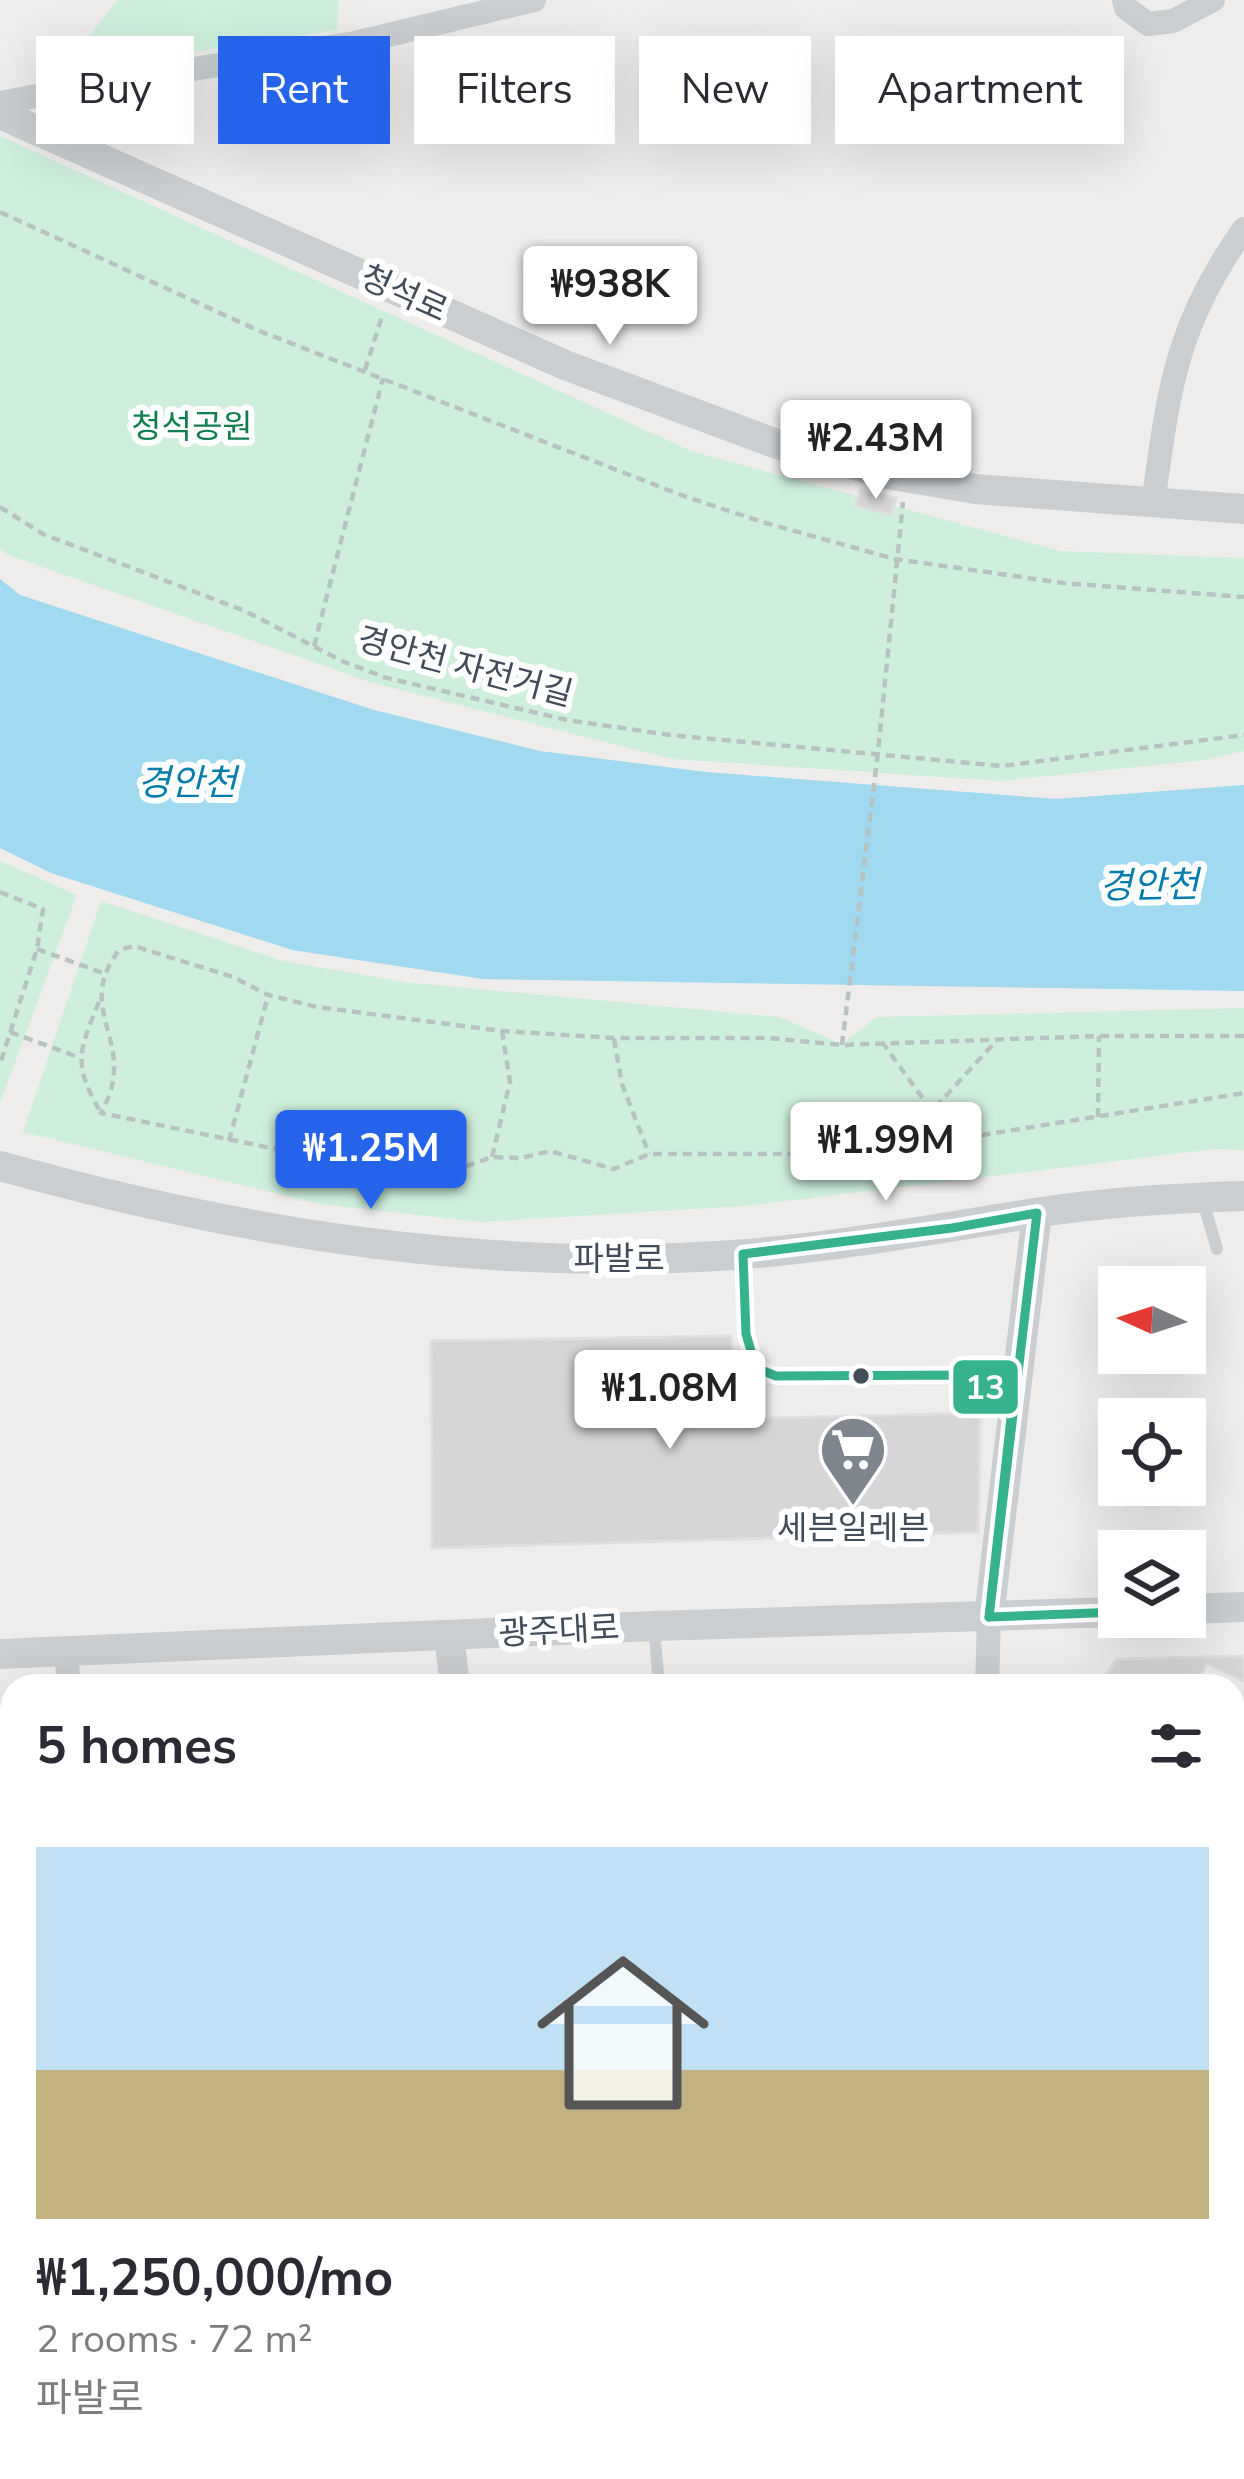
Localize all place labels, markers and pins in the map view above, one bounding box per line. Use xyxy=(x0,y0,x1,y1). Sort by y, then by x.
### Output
pin: ₩938K xyxy=(526,246,694,348)
pin: ₩2.43M xyxy=(778,400,974,502)
pin: ₩1.99M xyxy=(788,1102,984,1204)
pin: ₩1.25M xyxy=(273,1110,469,1212)
pin: ₩1.08M xyxy=(572,1350,768,1452)
unlabelled marker xyxy=(850,1365,872,1387)
supermarket icon: 세븐일레븐 xyxy=(818,1414,888,1508)
place label: 세븐일레븐 xyxy=(777,1506,929,1551)

